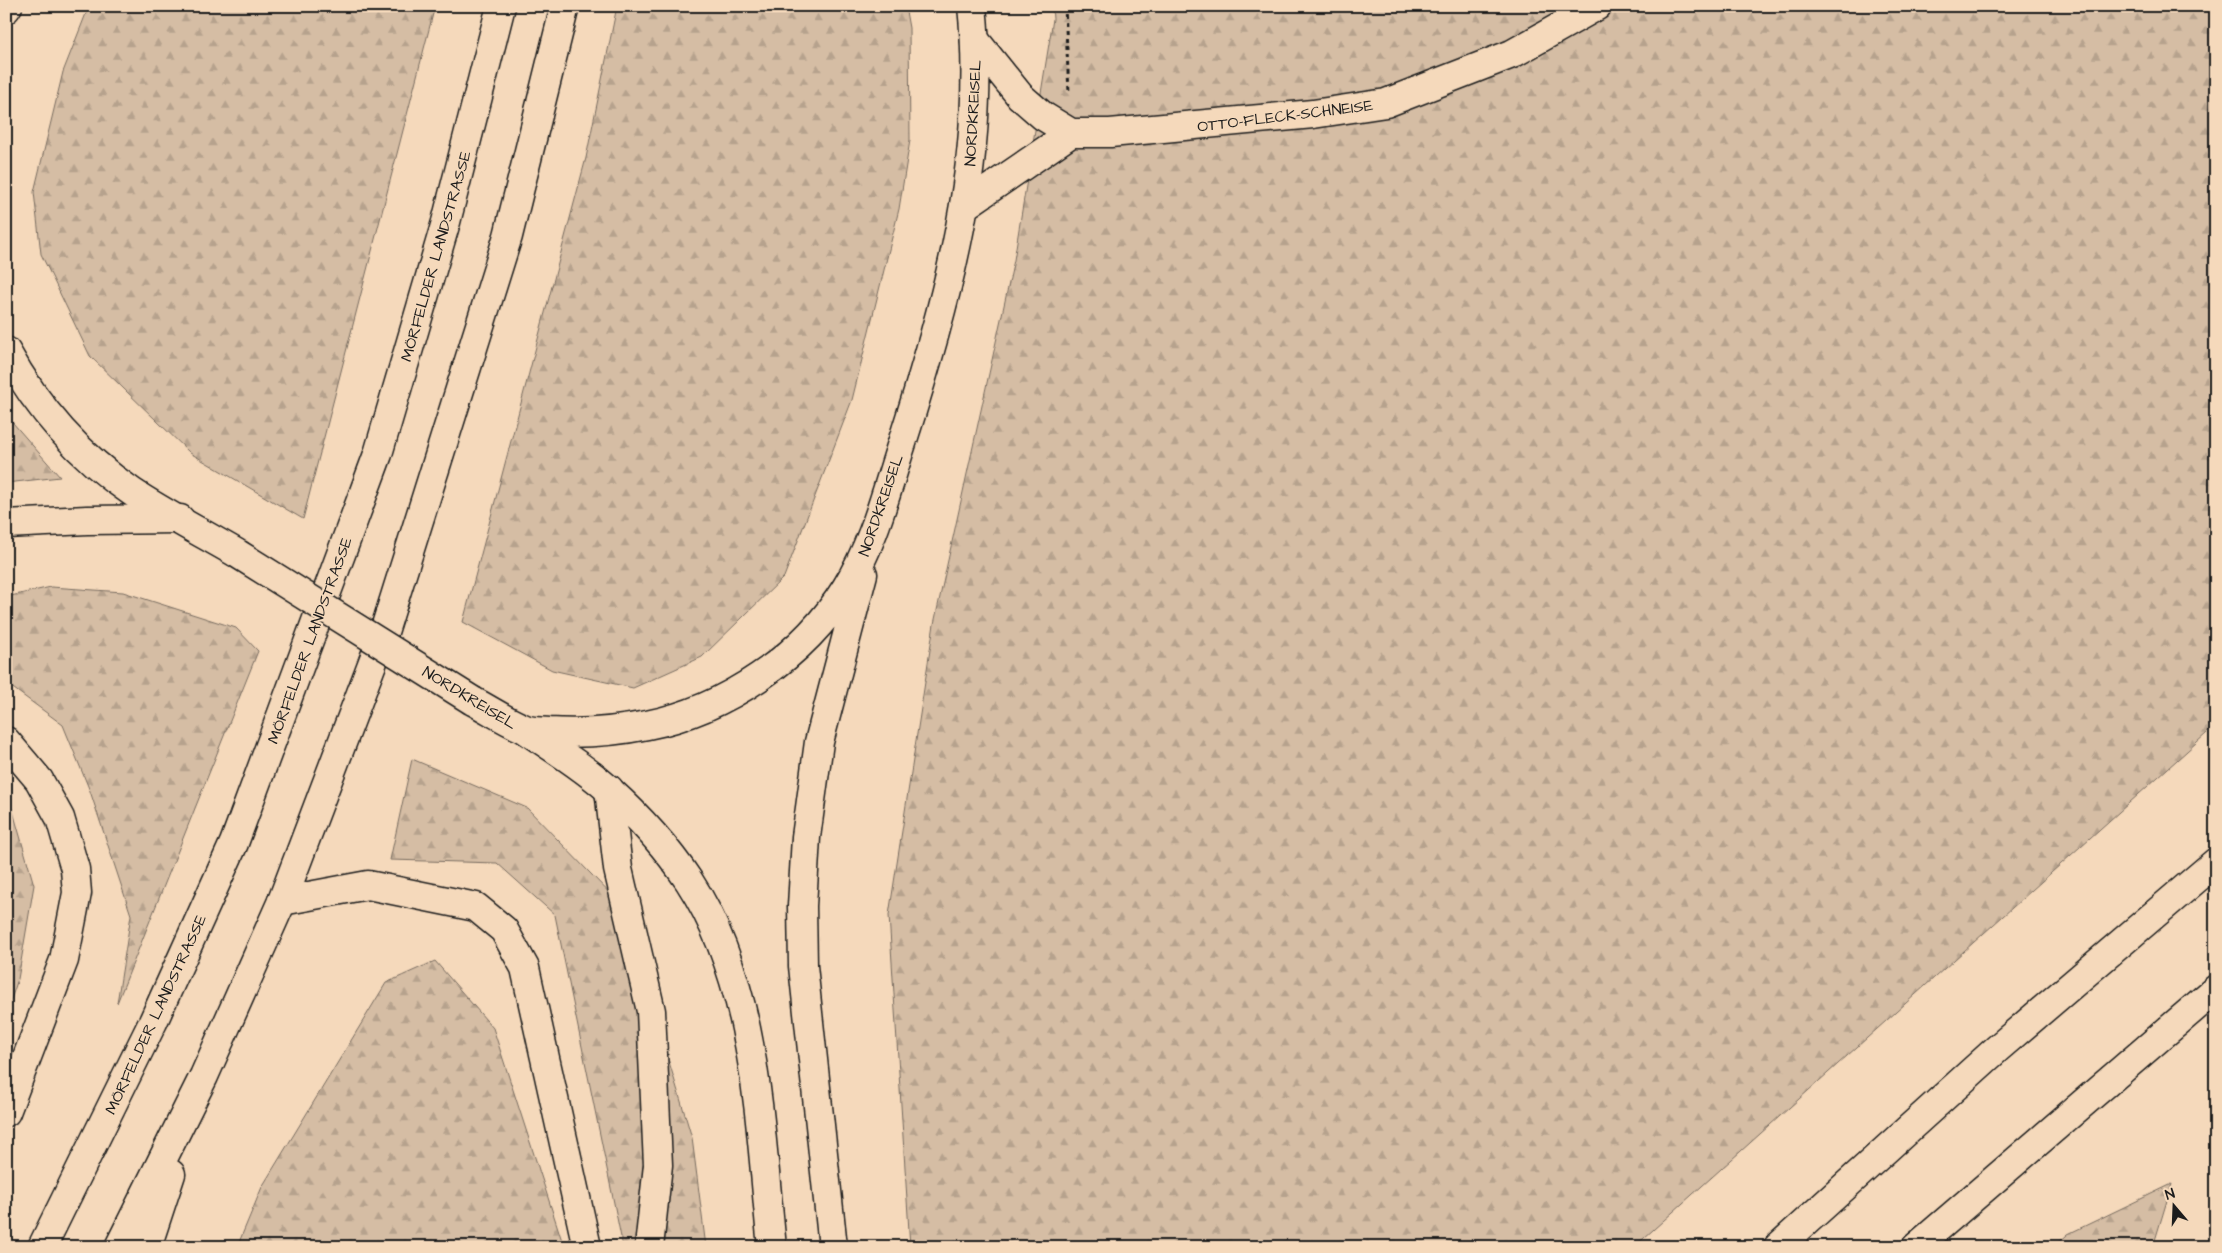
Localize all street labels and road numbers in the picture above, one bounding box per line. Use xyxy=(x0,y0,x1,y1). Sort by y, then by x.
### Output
street label: NORDKREISEL xyxy=(959,59,987,167)
street label: OTTO-FLECK-SCHNEISE xyxy=(1196,94,1375,138)
street label: MÖRFELDER LANDSTRASSE xyxy=(395,148,477,364)
street label: NORDKREISEL xyxy=(853,451,909,559)
street label: MÖRFELDER LANDSTRASSE xyxy=(262,534,358,747)
street label: NORDKREISEL xyxy=(418,661,521,735)
street label: MÖRFELDER LANDSTRASSE xyxy=(100,910,212,1118)

